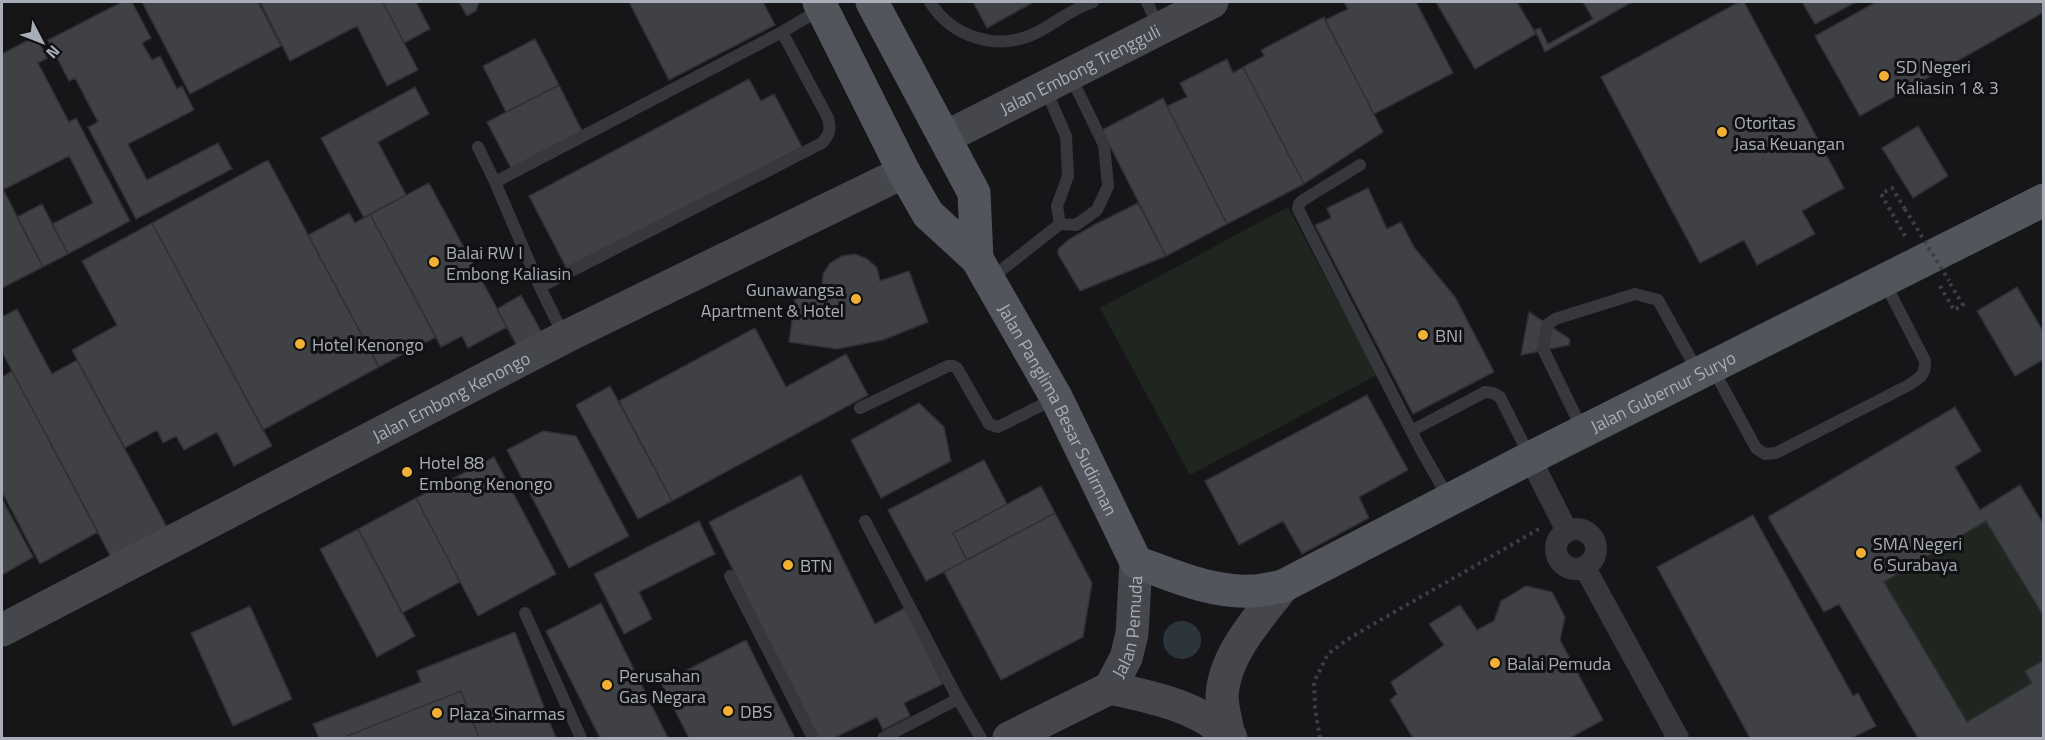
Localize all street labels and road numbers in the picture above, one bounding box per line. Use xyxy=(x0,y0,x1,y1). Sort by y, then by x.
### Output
street label: Jalan Embong Trengguli xyxy=(995,17,1165,121)
street label: Jalan Panglima Besar Sudirman xyxy=(992,298,1125,520)
street label: Jalan Gubernur Suryo xyxy=(1585,343,1740,439)
street label: Jalan Embong Kenongo xyxy=(367,344,535,449)
street label: Jalan Pemuda xyxy=(1104,575,1149,683)

